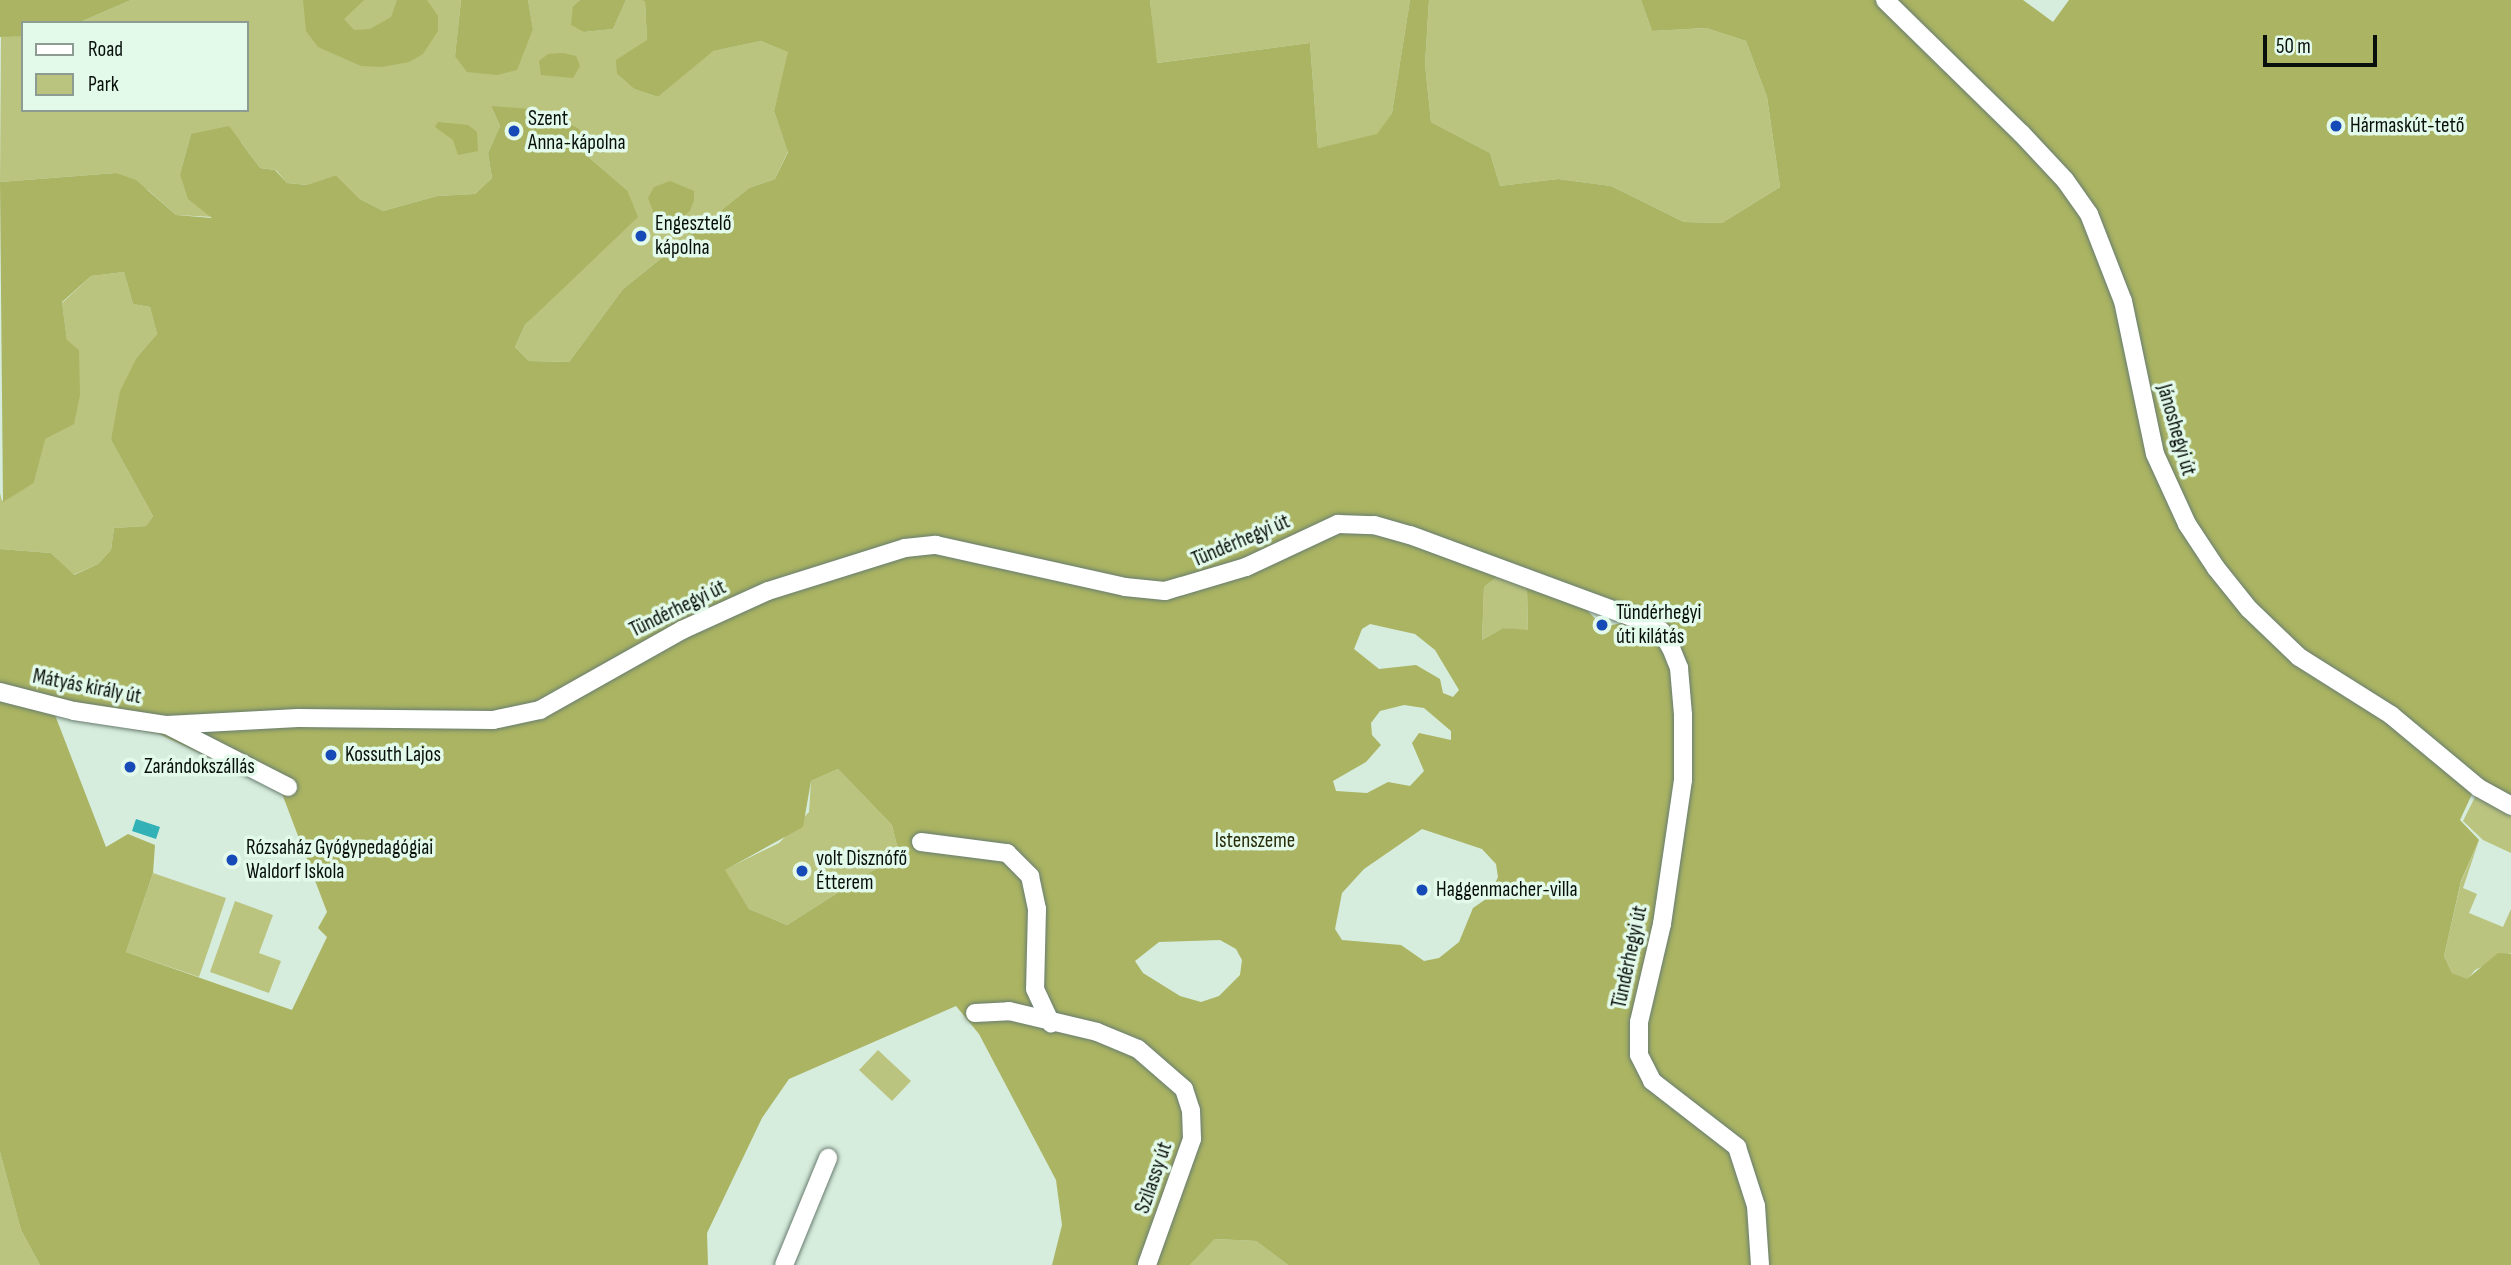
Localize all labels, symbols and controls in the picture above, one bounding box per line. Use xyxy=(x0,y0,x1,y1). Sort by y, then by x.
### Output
legend xyxy=(21,21,248,112)
scale bar xyxy=(2266,21,2380,65)
text: 50 m xyxy=(2276,34,2311,59)
text: Road xyxy=(88,37,123,62)
text: Park xyxy=(88,72,119,97)
place label: Szent Anna-kápolna xyxy=(528,106,626,156)
place label: Hármaskút-tető xyxy=(2350,113,2464,139)
marker: Hármaskút-tető xyxy=(2328,118,2344,134)
marker: Szent Anna-kápolna xyxy=(506,123,522,139)
place label: Engesztelő kápolna xyxy=(655,211,731,261)
marker: Engesztelő kápolna xyxy=(633,228,649,244)
street label: Jánoshegyi út xyxy=(2151,382,2201,478)
street label: Tündérhegyi út xyxy=(1188,509,1294,573)
street label: Tündérhegyi út xyxy=(626,575,730,643)
place label: Tündérhegyi úti kilátás xyxy=(1616,600,1701,650)
marker: Tündérhegyi úti kilátás xyxy=(1594,617,1610,633)
street label: Mátyás király út xyxy=(31,664,143,710)
place label: Kossuth Lajos xyxy=(345,742,441,768)
marker: Kossuth Lajos xyxy=(323,747,339,763)
place label: Zarándokszállás xyxy=(144,754,255,780)
marker: Zarándokszállás xyxy=(122,759,138,775)
park label: Istenszeme xyxy=(1215,828,1295,854)
place label: Rózsaház Gyógypedagógiai Waldorf Iskola xyxy=(246,835,433,885)
place label: volt Disznófő Étterem xyxy=(816,846,907,896)
marker: Rózsaház Gyógypedagógiai Waldorf Iskola xyxy=(224,852,240,868)
marker: volt Disznófő Étterem xyxy=(794,863,810,879)
place label: Haggenmacher-villa xyxy=(1436,877,1578,903)
marker: Haggenmacher-villa xyxy=(1414,882,1430,898)
street label: Tündérhegyi út xyxy=(1607,904,1653,1010)
street label: Szilassy út xyxy=(1130,1139,1178,1217)

